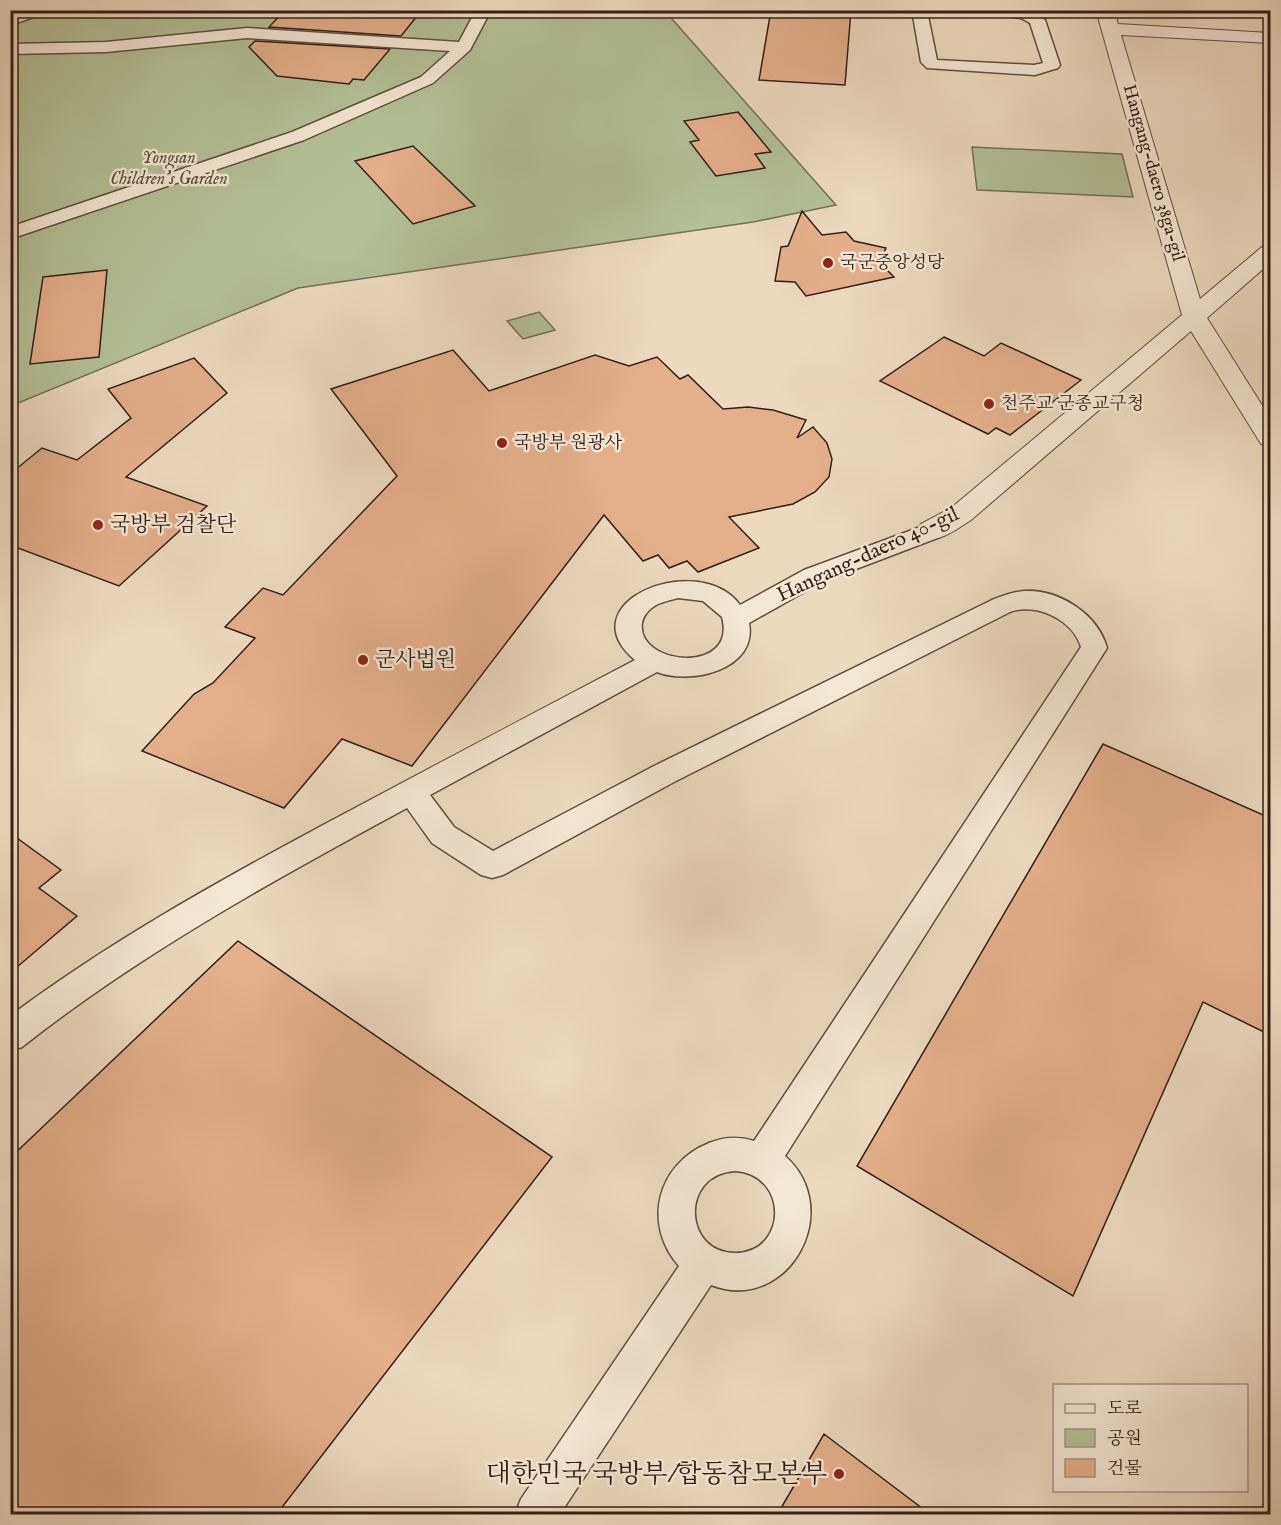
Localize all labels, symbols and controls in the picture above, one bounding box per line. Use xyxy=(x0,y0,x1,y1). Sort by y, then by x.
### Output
street label: Hangang-daero 38ga-gil xyxy=(1117,82,1189,264)
park label: Yongsan Children's Garden xyxy=(110,147,228,191)
place label: 국군중앙성당 xyxy=(840,252,945,275)
marker: 국군중앙성당 xyxy=(821,256,835,270)
place label: 천주교 군종교구청 xyxy=(1001,393,1144,416)
marker: 천주교 군종교구청 xyxy=(982,397,996,411)
place label: 국방부 원광사 xyxy=(514,432,623,455)
marker: 국방부 원광사 xyxy=(495,436,509,450)
street label: Hangang-daero 40-gil xyxy=(773,501,964,609)
place label: 국방부 검찰단 xyxy=(110,512,237,539)
marker: 국방부 검찰단 xyxy=(91,518,105,532)
place label: 군사법원 xyxy=(375,647,456,674)
marker: 군사법원 xyxy=(356,653,370,667)
legend xyxy=(1053,1384,1248,1492)
text: 도로 xyxy=(1107,1398,1142,1421)
text: 공원 xyxy=(1107,1428,1142,1451)
place label: 대한민국 국방부/합동참모본부 xyxy=(486,1458,827,1491)
text: 건물 xyxy=(1107,1458,1142,1481)
marker: 대한민국 국방부/합동참모본부 xyxy=(832,1467,846,1481)

